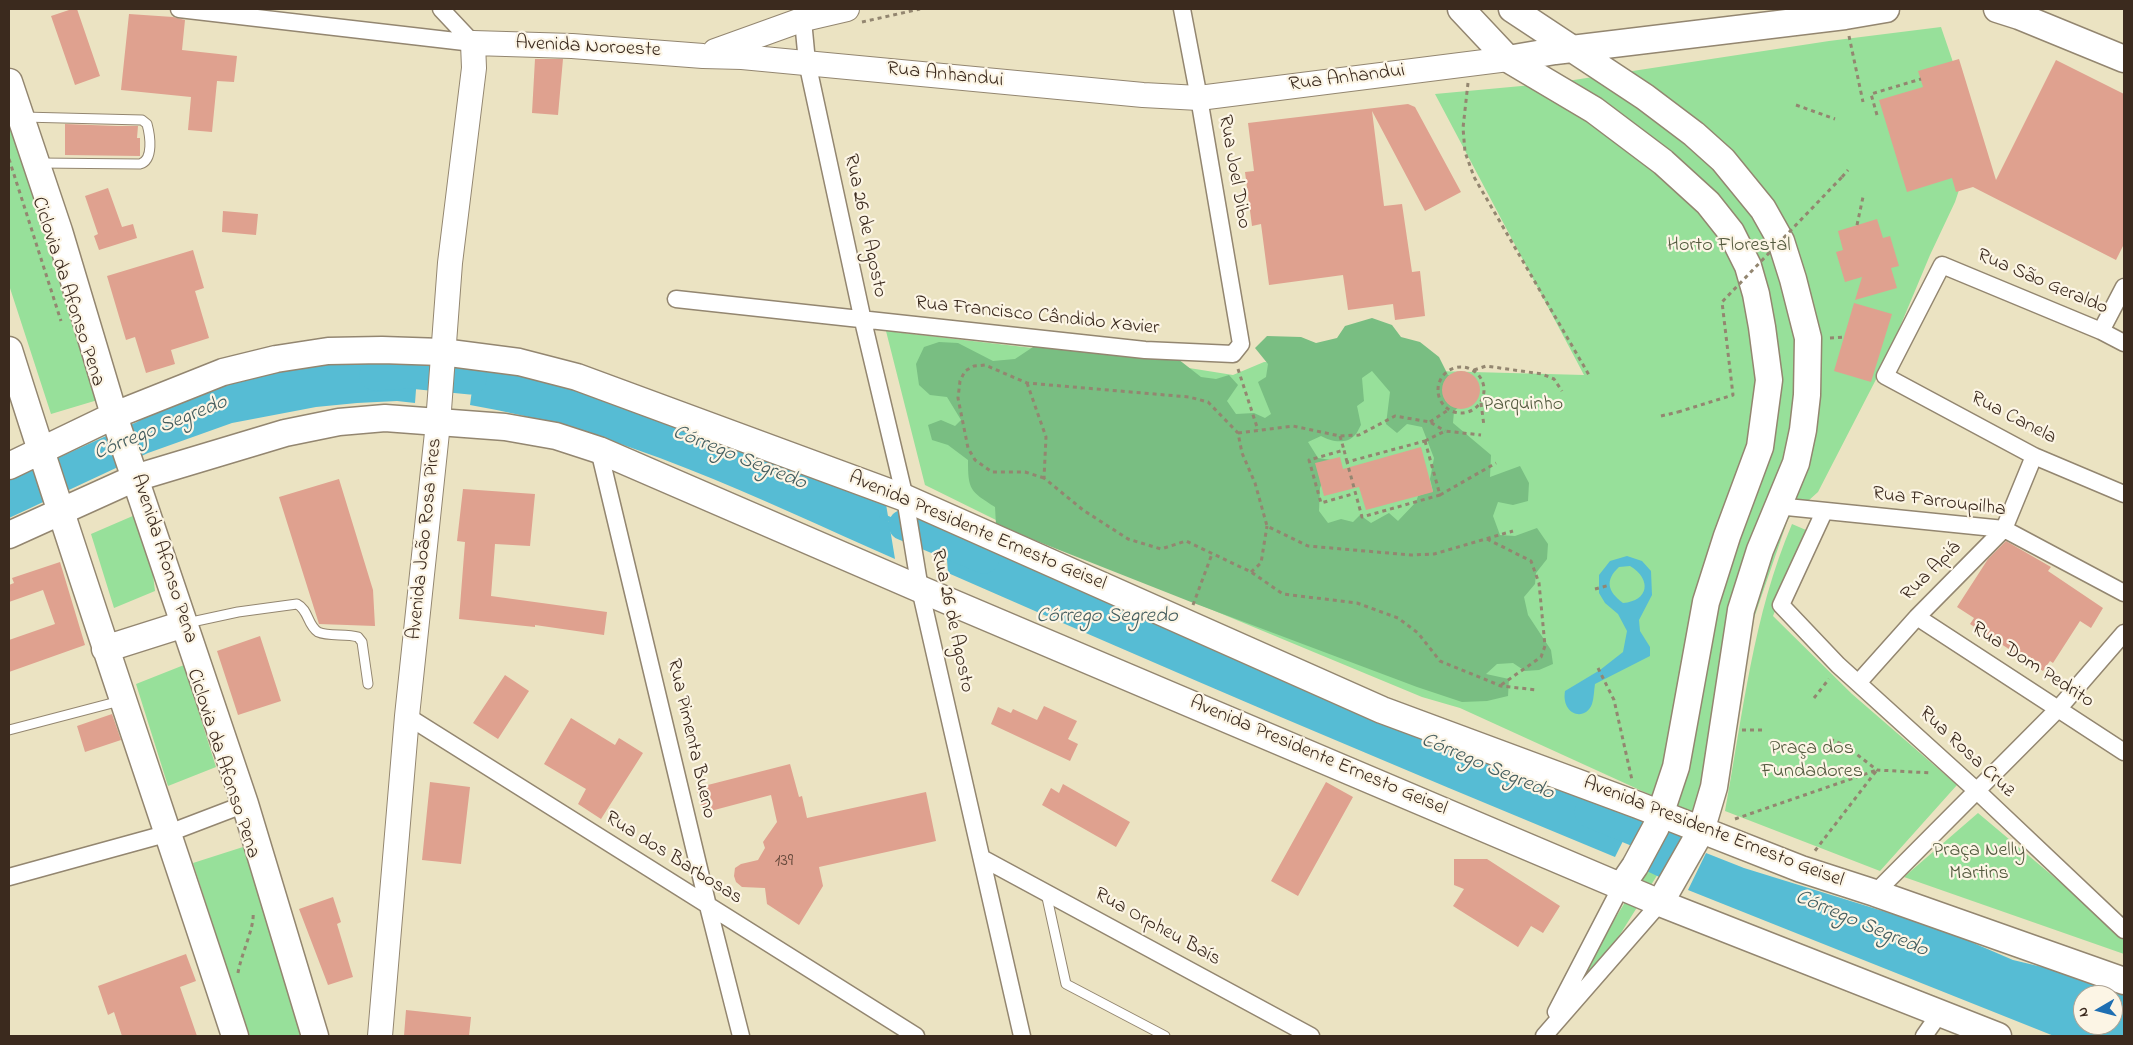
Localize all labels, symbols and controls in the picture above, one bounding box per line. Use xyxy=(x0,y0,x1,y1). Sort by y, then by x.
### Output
street label: Avenida Noroeste xyxy=(515,32,661,64)
street label: Rua Anhandui xyxy=(886,58,1004,94)
street label: Rua Anhandui xyxy=(1288,60,1406,98)
street label: Rua Joel Dibo xyxy=(1211,113,1255,231)
street label: Rua 26 de Agosto xyxy=(837,152,891,300)
street label: Ciclovia da Afonso Pena xyxy=(25,194,109,390)
park label: Horto Florestal xyxy=(1667,235,1791,259)
street label: Rua São Geraldo xyxy=(1973,245,2111,321)
street label: Rua Francisco Cândido Xavier xyxy=(914,292,1160,342)
street label: Rua Canela xyxy=(1966,387,2060,451)
water label: Córrego Segredo xyxy=(91,391,231,467)
park label: Parquinho xyxy=(1483,394,1563,418)
water label: Córrego Segredo xyxy=(669,421,809,497)
street label: Avenida João Rosa Pires xyxy=(403,437,449,641)
street label: Avenida Presidente Ernesto Geisel xyxy=(845,467,1109,597)
street label: Avenida Afonso Pena xyxy=(124,471,202,647)
street label: Rua Farroupilha xyxy=(1871,483,2007,523)
street label: Rua Apiá xyxy=(1897,537,1967,607)
street label: Rua 26 de Agosto xyxy=(924,547,978,695)
water label: Córrego Segredo xyxy=(1036,605,1178,631)
street label: Rua Dom Pedrito xyxy=(1966,617,2098,715)
street label: Rua Pimenta Bueno xyxy=(660,657,720,821)
street label: Ciclovia da Afonso Pena xyxy=(180,666,264,862)
street label: Avenida Presidente Ernesto Geisel xyxy=(1186,692,1450,822)
street label: Rua Rosa Cruz xyxy=(1913,702,2019,804)
water label: Córrego Segredo xyxy=(1417,729,1557,807)
park label: Praça dos Fundadores xyxy=(1761,738,1863,785)
street label: Avenida Presidente Ernesto Geisel xyxy=(1579,772,1847,894)
street label: Rua dos Barbosas xyxy=(600,807,746,911)
park label: Praça Nelly Martins xyxy=(1933,840,2025,887)
house number: 139 xyxy=(775,851,793,873)
street label: Rua Orpheu Baís xyxy=(1090,883,1224,973)
water label: Córrego Segredo xyxy=(1791,886,1931,964)
north arrow xyxy=(2073,985,2123,1035)
text: N xyxy=(2073,1006,2095,1018)

